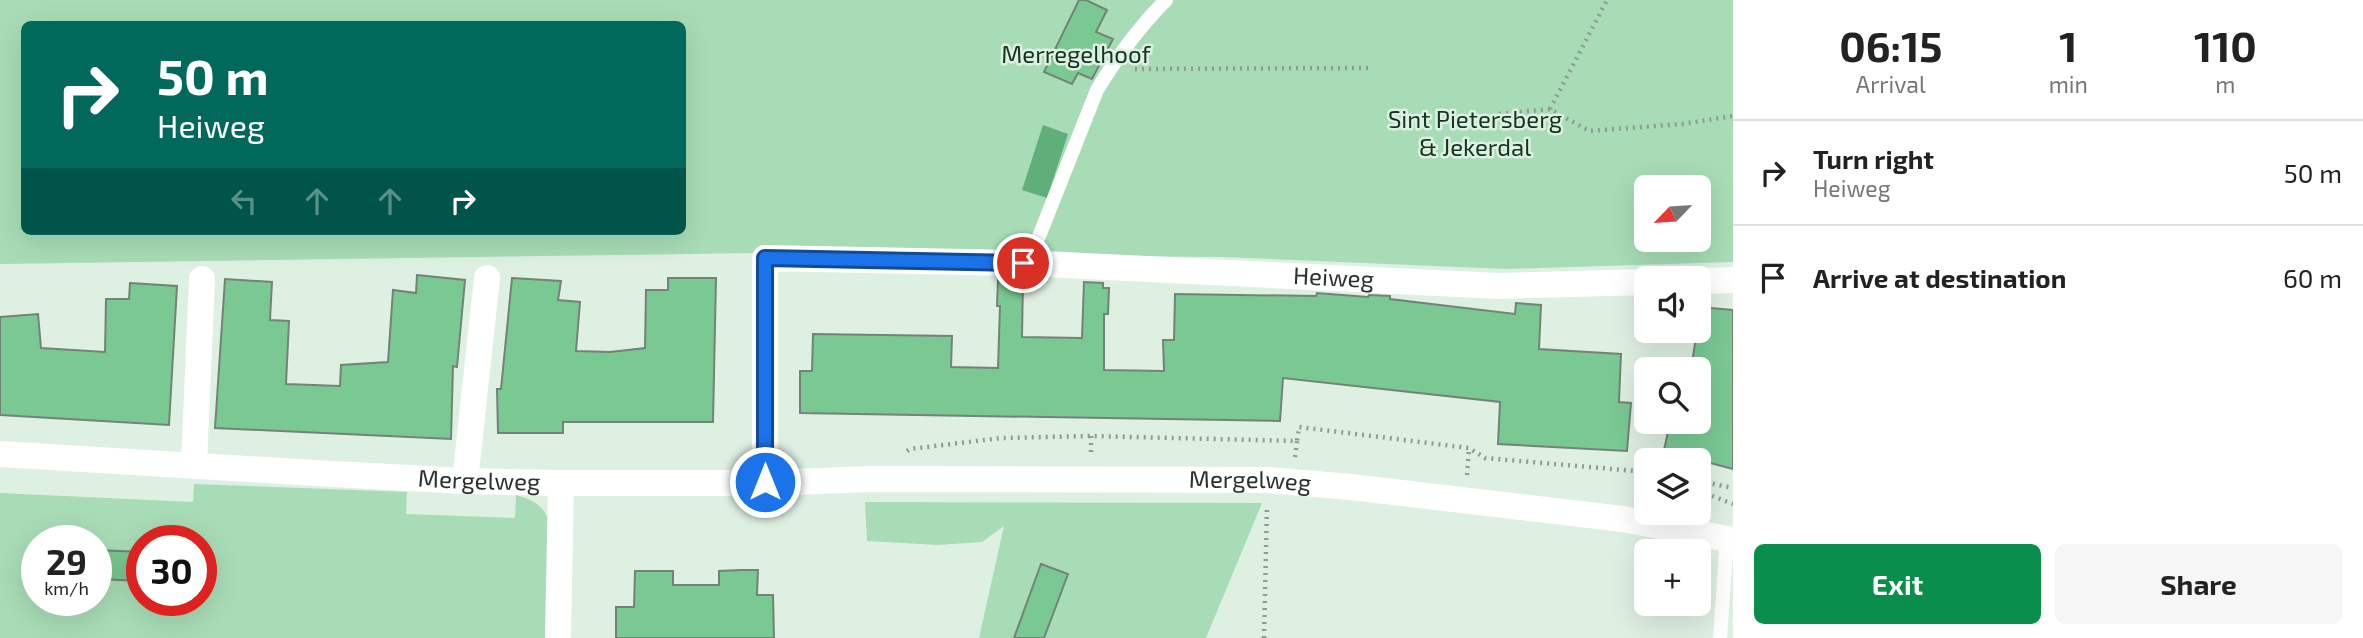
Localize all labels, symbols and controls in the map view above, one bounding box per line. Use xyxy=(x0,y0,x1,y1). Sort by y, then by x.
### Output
text: 06:15 xyxy=(1839,20,1943,70)
text: 1 xyxy=(2059,20,2077,70)
text: 110 xyxy=(2194,20,2257,70)
park label: Merregelhoof xyxy=(1001,39,1152,68)
text: 50 m xyxy=(157,46,269,105)
icon: right xyxy=(42,49,133,140)
text: Arrival xyxy=(1856,70,1926,98)
text: min xyxy=(2049,70,2088,98)
text: m xyxy=(2215,70,2236,98)
park label: Sint Pietersberg & Jekerdal xyxy=(1388,104,1562,161)
text: Heiweg xyxy=(157,106,265,144)
text: Turn right xyxy=(1813,143,1934,174)
icon: right xyxy=(1754,154,1792,192)
text: 50 m xyxy=(2284,157,2342,188)
text: Heiweg xyxy=(1813,174,1891,202)
north arrow xyxy=(1634,175,1712,252)
map controls xyxy=(1634,175,1711,616)
icon: left xyxy=(225,182,263,220)
icon: ahead xyxy=(298,182,336,220)
icon: ahead xyxy=(371,182,409,220)
icon: right xyxy=(444,182,482,220)
pin xyxy=(993,233,1053,293)
icon: arrive xyxy=(1004,244,1042,282)
icon: arrive xyxy=(1754,259,1792,297)
street label: Heiweg xyxy=(1293,260,1375,293)
text: Arrive at destination xyxy=(1813,262,2066,293)
text: 60 m xyxy=(2283,262,2342,293)
button: sound xyxy=(1634,266,1711,343)
button: search xyxy=(1634,357,1711,434)
position arrow xyxy=(728,445,802,519)
button: layers xyxy=(1634,448,1711,525)
street label: Mergelweg xyxy=(417,463,541,496)
street label: Mergelweg xyxy=(1189,464,1313,497)
speed limit sign: 30 xyxy=(126,525,217,616)
button: + xyxy=(1634,539,1711,616)
text: 29 xyxy=(46,540,87,582)
button: Exit xyxy=(1754,544,2041,624)
button: Share xyxy=(2055,544,2342,624)
text: km/h xyxy=(44,577,89,599)

